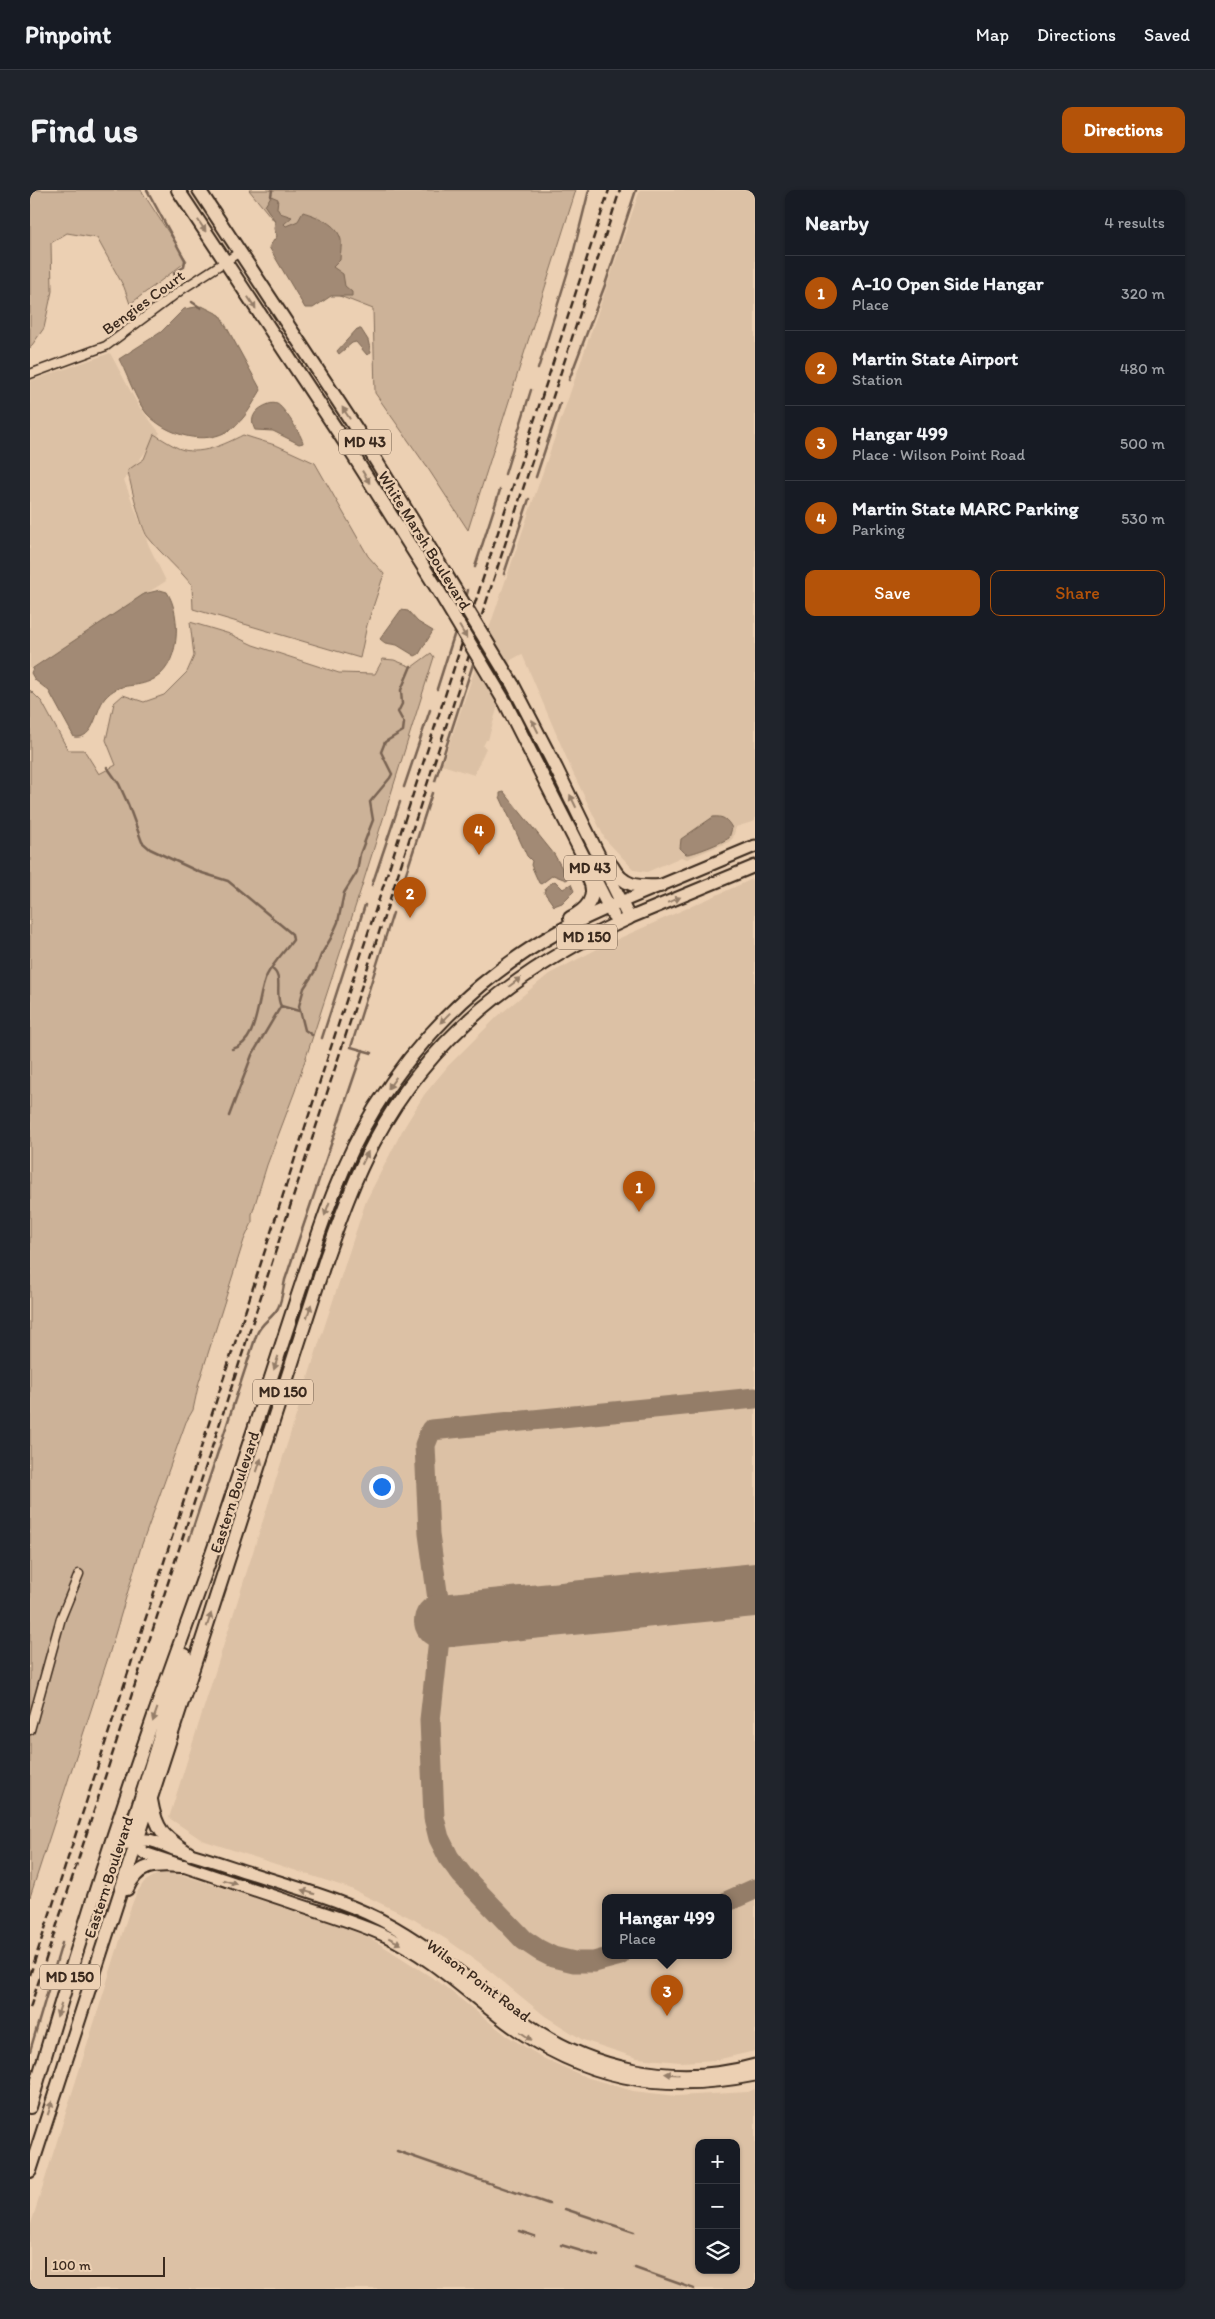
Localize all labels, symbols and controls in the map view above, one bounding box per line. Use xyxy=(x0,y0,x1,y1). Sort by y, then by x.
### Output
text: Pinpoint xyxy=(25,20,111,49)
text: Map xyxy=(976,24,1009,46)
text: Directions xyxy=(1037,24,1116,46)
text: Saved xyxy=(1144,24,1190,46)
button: Directions xyxy=(1062,107,1185,153)
text: Find us xyxy=(30,109,138,151)
text: Nearby xyxy=(805,210,869,235)
text: 4 results xyxy=(1104,213,1165,232)
one-way arrow xyxy=(197,219,207,233)
street label: Bengies Court xyxy=(98,266,188,339)
text: A-10 Open Side Hangar xyxy=(852,272,1043,295)
text: 1 xyxy=(817,284,825,303)
text: 320 m xyxy=(1121,284,1165,303)
text: Place xyxy=(852,295,889,314)
one-way arrow xyxy=(247,296,257,309)
text: Martin State Airport xyxy=(852,347,1018,370)
text: 2 xyxy=(817,359,825,378)
text: 480 m xyxy=(1120,359,1165,378)
text: Station xyxy=(852,370,903,389)
one-way arrow xyxy=(341,406,351,419)
text: Hangar 499 xyxy=(852,422,948,445)
road number: MD 43 xyxy=(339,430,391,454)
text: 3 xyxy=(817,434,825,453)
text: 500 m xyxy=(1120,434,1165,453)
text: Place · Wilson Point Road xyxy=(852,445,1025,464)
street label: White Marsh Boulevard xyxy=(374,467,475,613)
one-way arrow xyxy=(362,471,371,484)
text: Martin State MARC Parking xyxy=(852,497,1079,520)
text: 4 xyxy=(816,509,826,528)
text: 530 m xyxy=(1121,509,1165,528)
text: Parking xyxy=(852,520,905,539)
button: Save xyxy=(805,570,980,616)
button: Share xyxy=(990,570,1165,616)
one-way arrow xyxy=(458,625,467,638)
one-way arrow xyxy=(531,719,539,734)
one-way arrow xyxy=(569,794,577,808)
pin: 4 xyxy=(463,814,495,855)
road number: MD 43 xyxy=(564,856,616,880)
pin: 2 xyxy=(394,877,426,918)
one-way arrow xyxy=(667,895,681,903)
road number: MD 150 xyxy=(557,924,617,950)
one-way arrow xyxy=(508,977,522,987)
one-way arrow xyxy=(439,1012,451,1024)
one-way arrow xyxy=(387,1076,397,1090)
one-way arrow xyxy=(361,1151,370,1166)
pin: 1 xyxy=(623,1171,655,1212)
one-way arrow xyxy=(323,1202,331,1217)
one-way arrow xyxy=(306,1303,314,1318)
one-way arrow xyxy=(272,1356,279,1371)
road number: MD 150 xyxy=(253,1380,313,1404)
street label: Eastern Boulevard xyxy=(206,1428,263,1555)
one-way arrow xyxy=(256,1458,264,1473)
your location xyxy=(369,1474,395,1500)
one-way arrow xyxy=(205,1612,213,1627)
one-way arrow xyxy=(151,1707,158,1722)
street label: Eastern Boulevard xyxy=(80,1813,137,1940)
one-way arrow xyxy=(223,1878,238,1886)
one-way arrow xyxy=(300,1888,315,1896)
popup xyxy=(602,1894,732,1959)
text: Hangar 499 xyxy=(619,1906,715,1929)
text: Place xyxy=(619,1929,656,1948)
street label: Wilson Point Road xyxy=(423,1935,535,2026)
one-way arrow xyxy=(387,1937,402,1945)
road number: MD 150 xyxy=(40,1964,100,1990)
pin: 3 xyxy=(651,1975,683,2016)
one-way arrow xyxy=(54,2003,62,2018)
one-way arrow xyxy=(519,2031,533,2041)
one-way arrow xyxy=(664,2070,680,2078)
one-way arrow xyxy=(47,2100,55,2115)
map controls xyxy=(695,2139,740,2274)
button: + xyxy=(695,2139,740,2184)
button: − xyxy=(695,2184,740,2229)
button: layers xyxy=(695,2229,740,2274)
scale bar xyxy=(45,2254,165,2277)
text: 100 m xyxy=(52,2257,91,2274)

